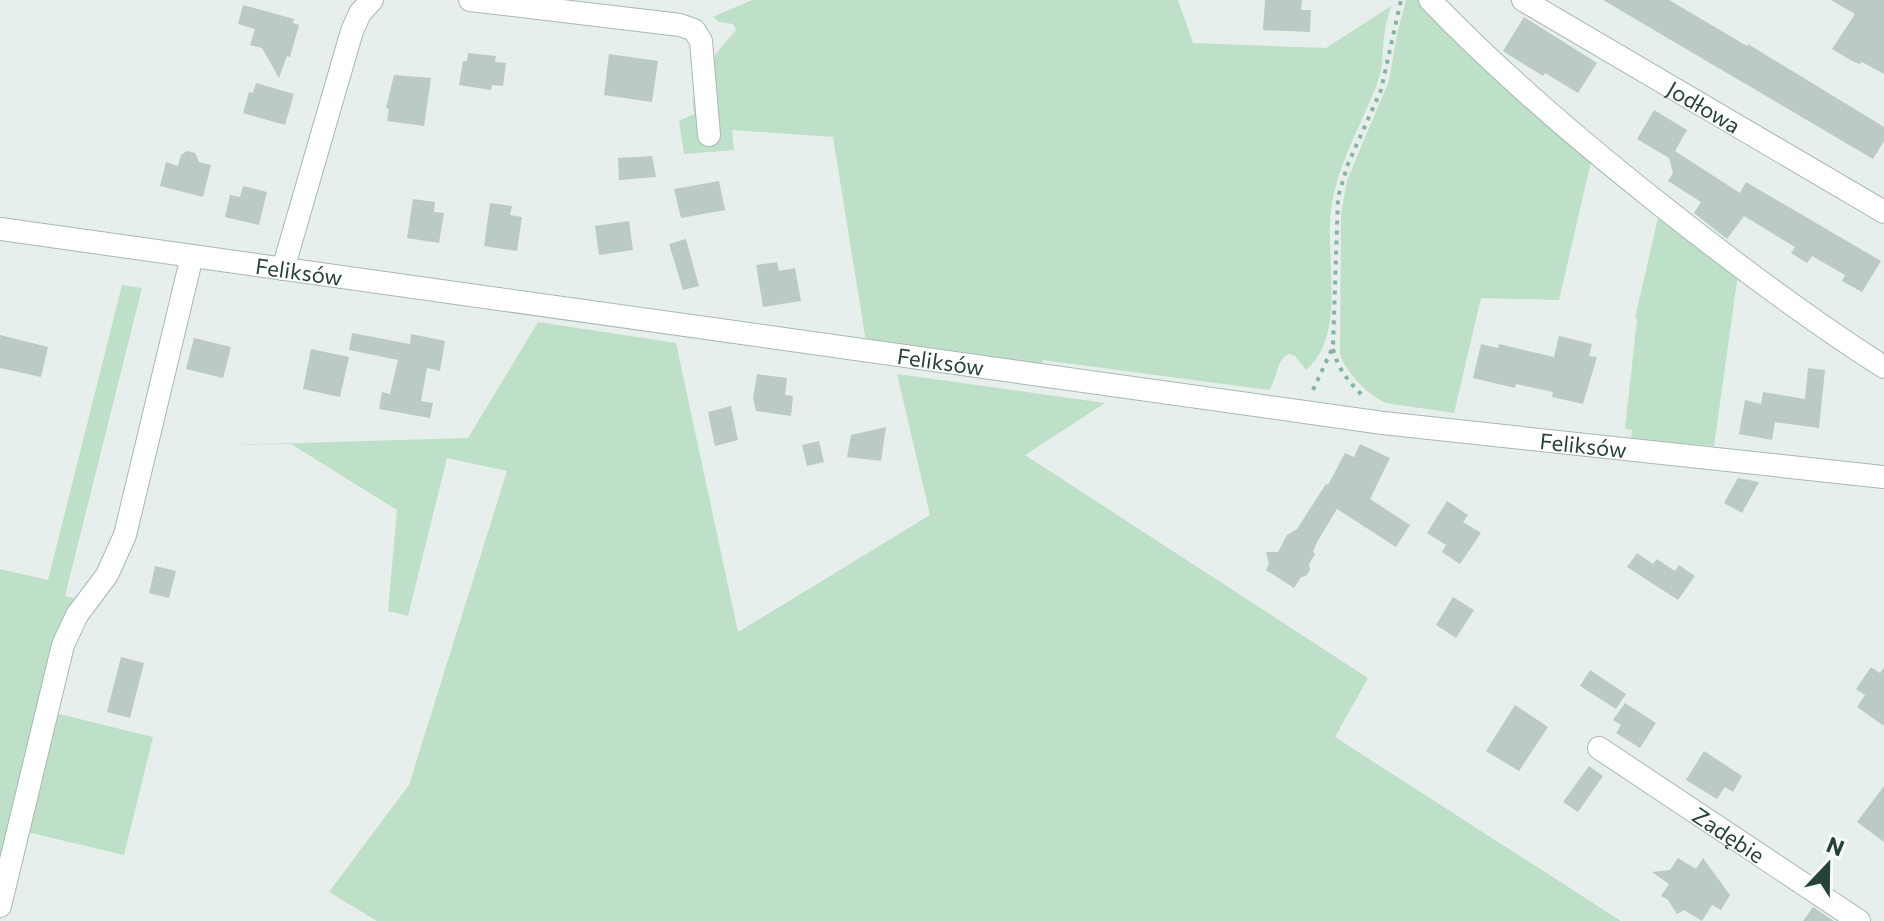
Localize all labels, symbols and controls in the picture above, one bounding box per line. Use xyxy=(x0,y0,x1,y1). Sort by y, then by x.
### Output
street label: Jodłowa xyxy=(1662,74,1746,138)
street label: Feliksów xyxy=(254,252,345,290)
street label: Feliksów xyxy=(896,342,986,380)
street label: Feliksów xyxy=(1538,426,1629,463)
street label: Zadębie xyxy=(1688,801,1770,868)
north arrow xyxy=(1788,825,1868,905)
text: N xyxy=(1823,830,1848,862)

